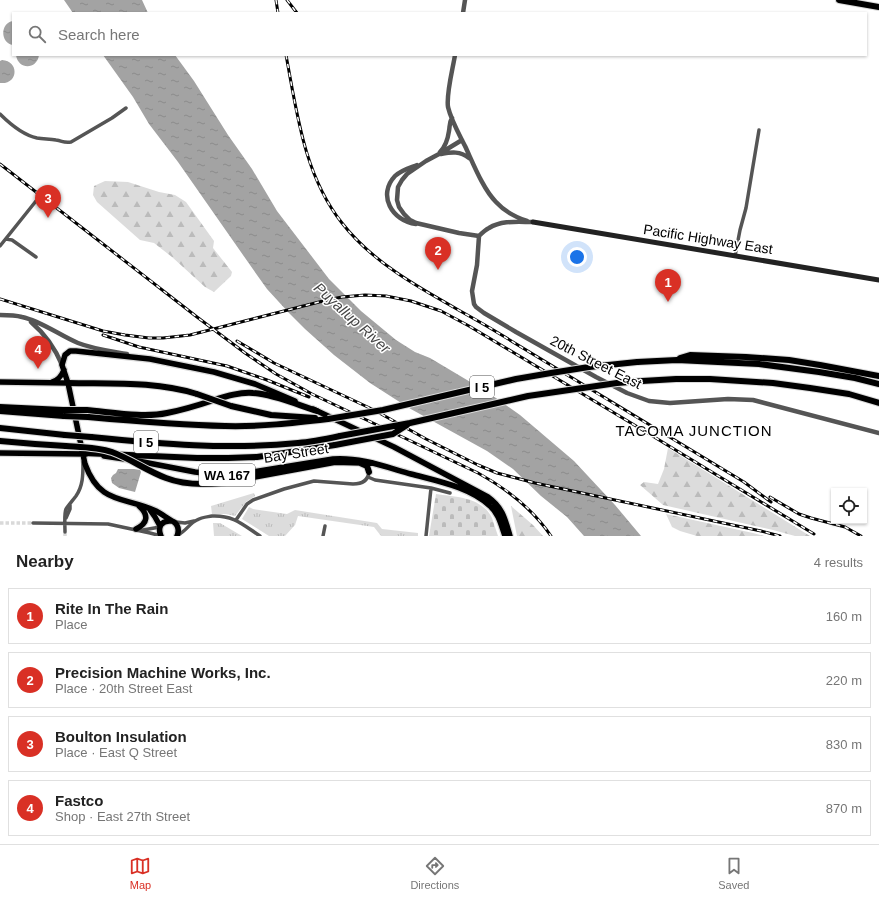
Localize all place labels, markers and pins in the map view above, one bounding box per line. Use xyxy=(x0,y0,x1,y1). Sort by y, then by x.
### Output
pin: 3 xyxy=(35,185,61,218)
pin: 2 xyxy=(425,237,451,270)
pin: 1 xyxy=(655,269,681,302)
pin: 4 xyxy=(25,336,51,369)

